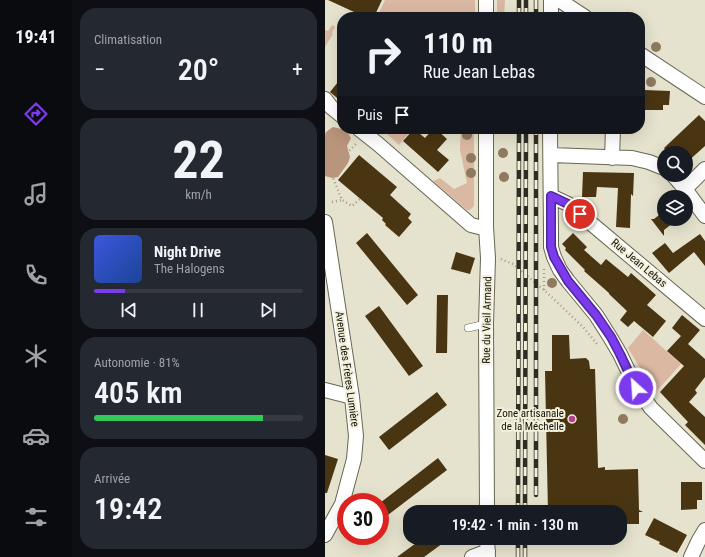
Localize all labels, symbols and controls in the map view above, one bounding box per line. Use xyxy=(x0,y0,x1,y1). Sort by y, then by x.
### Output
text: 19:41 xyxy=(15,26,57,47)
text: 110 m xyxy=(423,27,493,60)
icon: right xyxy=(357,28,409,80)
text: Climatisation xyxy=(94,32,162,47)
text: 20° xyxy=(178,52,219,87)
text: − xyxy=(94,57,105,82)
text: + xyxy=(292,57,303,82)
text: Rue Jean Lebas xyxy=(423,61,535,82)
icon: directions xyxy=(22,100,50,128)
icon: arrive xyxy=(391,104,413,126)
text: Puis xyxy=(357,106,383,124)
text: 22 xyxy=(172,130,225,191)
map controls xyxy=(657,146,693,226)
button: search xyxy=(657,146,693,182)
icon: music xyxy=(22,180,50,208)
text: km/h xyxy=(185,187,212,202)
button: layers xyxy=(657,190,693,226)
pin xyxy=(563,197,597,231)
icon: arrive xyxy=(569,203,591,225)
street label: Rue Jean Lebas xyxy=(609,236,669,290)
text: Night Drive xyxy=(154,243,221,261)
icon: phone xyxy=(22,261,50,289)
text: The Halogens xyxy=(154,261,225,276)
street label: Rue du Vieil Armand xyxy=(480,276,494,364)
icon: previous xyxy=(118,299,140,321)
icon: pause xyxy=(187,299,209,321)
icon: next xyxy=(257,299,279,321)
street label: Avenue des Frères Lumière xyxy=(332,310,362,428)
icon: climate xyxy=(22,342,50,370)
text: Autonomie · 81% xyxy=(94,355,180,370)
position arrow xyxy=(615,367,657,409)
text: 405 km xyxy=(94,375,183,410)
place label: Zone artisanale de la Méchelle xyxy=(497,407,564,433)
marker: Zone artisanale de la Méchelle xyxy=(567,414,577,424)
icon: car xyxy=(22,422,50,450)
text: Arrivée xyxy=(94,471,130,486)
text: 19:42 xyxy=(94,491,162,526)
speed limit sign: 30 xyxy=(337,493,389,545)
icon: filters xyxy=(22,503,50,531)
text: 19:42 · 1 min · 130 m xyxy=(452,516,578,534)

